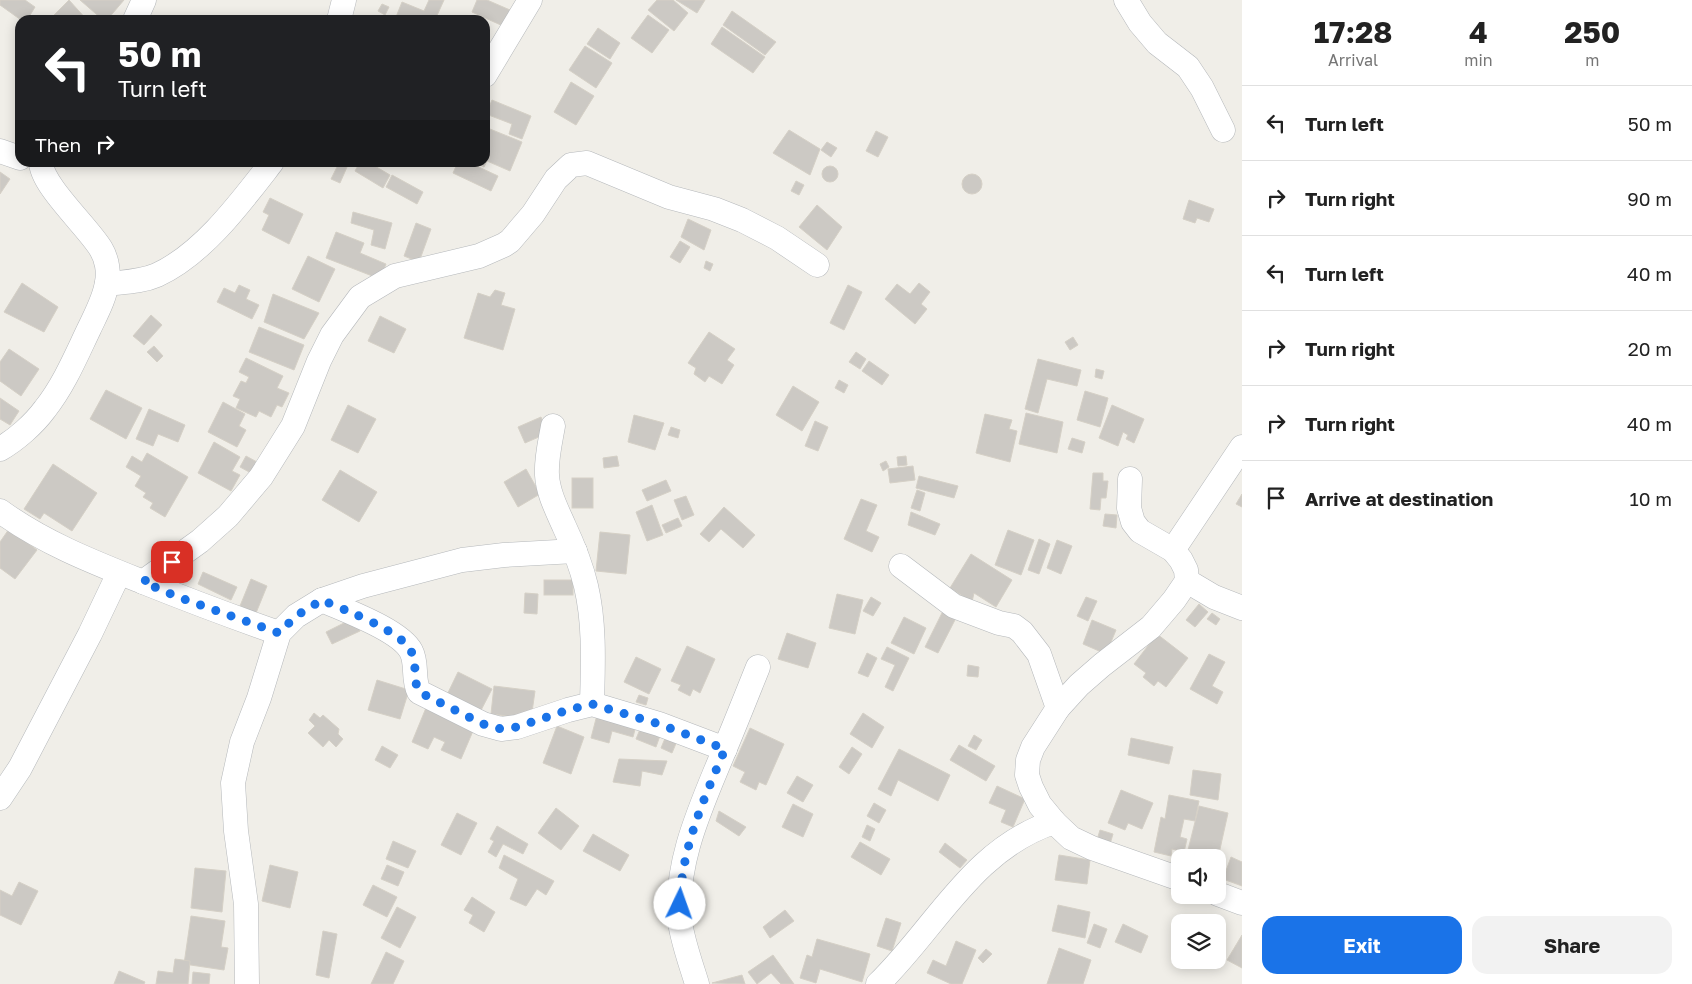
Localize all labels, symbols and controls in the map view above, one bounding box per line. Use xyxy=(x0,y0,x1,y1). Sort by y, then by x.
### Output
text: 17:28 xyxy=(1314,14,1393,50)
text: 4 xyxy=(1469,14,1488,50)
text: 250 xyxy=(1564,14,1620,50)
text: 50 m xyxy=(118,33,201,75)
icon: left xyxy=(35,35,100,100)
text: Arrival xyxy=(1328,50,1378,70)
text: min xyxy=(1464,50,1493,70)
text: m xyxy=(1585,50,1599,70)
text: Turn left xyxy=(118,75,207,102)
icon: left xyxy=(1262,109,1290,137)
text: Turn left xyxy=(1305,112,1384,135)
text: 50 m xyxy=(1628,112,1672,135)
icon: right xyxy=(91,130,119,158)
text: Then xyxy=(35,133,81,156)
icon: right xyxy=(1262,184,1290,212)
text: Turn right xyxy=(1305,187,1395,210)
text: 90 m xyxy=(1627,187,1672,210)
icon: left xyxy=(1262,259,1290,287)
text: Turn left xyxy=(1305,262,1384,285)
text: 40 m xyxy=(1627,262,1672,285)
icon: right xyxy=(1262,334,1290,362)
text: Turn right xyxy=(1305,337,1395,360)
text: 20 m xyxy=(1628,337,1672,360)
icon: right xyxy=(1262,409,1290,437)
text: Turn right xyxy=(1305,412,1395,435)
text: 40 m xyxy=(1627,412,1672,435)
icon: arrive xyxy=(1262,484,1290,512)
text: Arrive at destination xyxy=(1305,487,1493,510)
text: 10 m xyxy=(1629,487,1672,510)
pin xyxy=(151,541,193,583)
icon: arrive xyxy=(158,548,186,576)
map controls xyxy=(1171,849,1226,969)
button: sound xyxy=(1171,849,1226,904)
position arrow xyxy=(653,877,705,929)
button: layers xyxy=(1171,914,1226,969)
button: Exit xyxy=(1262,916,1462,974)
button: Share xyxy=(1472,916,1672,974)

